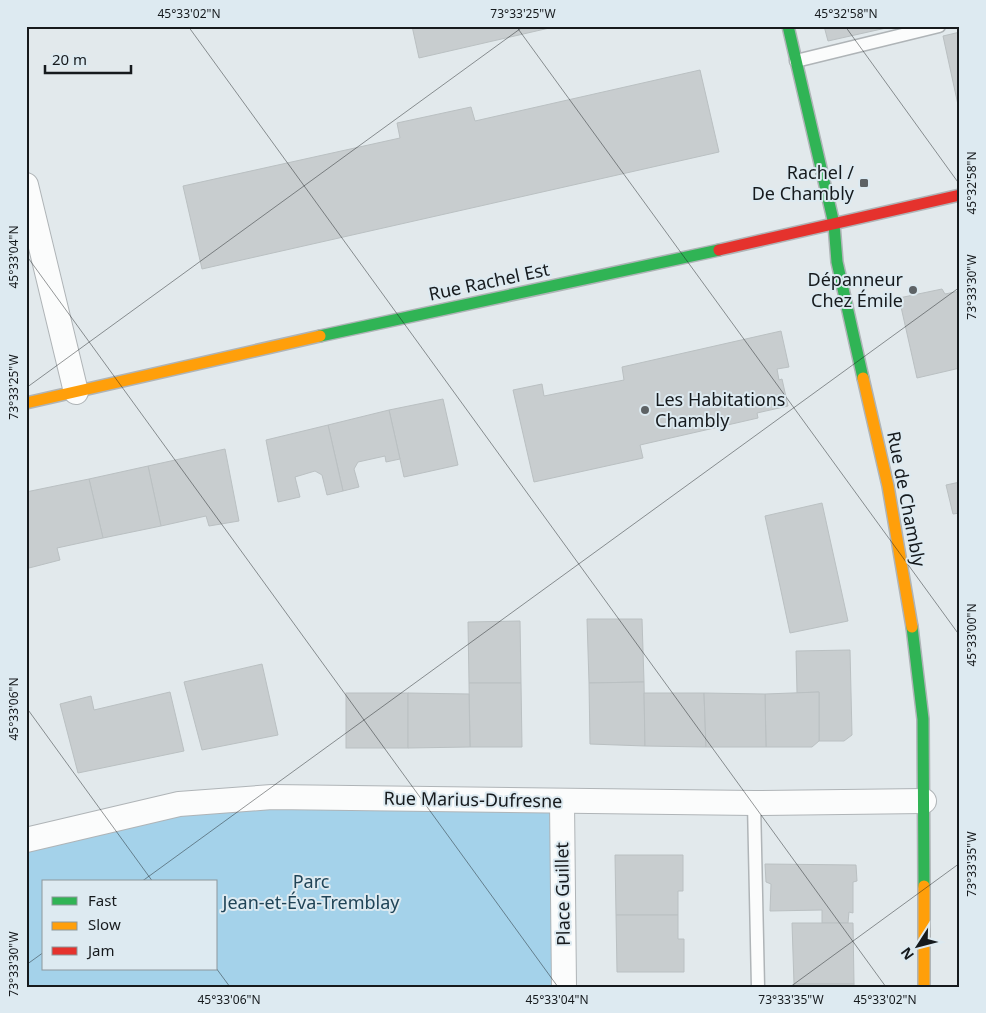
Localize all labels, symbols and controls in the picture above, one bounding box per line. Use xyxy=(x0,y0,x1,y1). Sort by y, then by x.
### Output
text: 45°33'02"N xyxy=(157,5,221,22)
text: 73°33'25"W xyxy=(490,5,556,22)
text: 45°32'58"N xyxy=(814,5,878,22)
scale bar xyxy=(45,42,131,74)
text: 20 m xyxy=(52,49,87,69)
text: 45°32'58"N xyxy=(963,151,980,215)
place label: Rachel / De Chambly xyxy=(752,160,855,205)
marker: Rachel / De Chambly xyxy=(858,177,870,189)
text: 45°33'04"N xyxy=(5,225,22,289)
text: 73°33'30"W xyxy=(963,254,980,320)
street label: Rue Rachel Est xyxy=(426,256,552,306)
place label: Dépanneur Chez Émile xyxy=(808,267,904,312)
marker: Dépanneur Chez Émile xyxy=(907,284,919,296)
text: 73°33'25"W xyxy=(5,354,22,420)
place label: Les Habitations Chambly xyxy=(655,387,785,432)
marker: Les Habitations Chambly xyxy=(639,404,651,416)
street label: Rue de Chambly xyxy=(882,429,932,569)
text: 45°33'00"N xyxy=(963,603,980,667)
text: 45°33'06"N xyxy=(5,677,22,741)
street label: Rue Marius-Dufresne xyxy=(383,785,563,813)
text: 73°33'35"W xyxy=(963,831,980,897)
street label: Place Guillet xyxy=(549,841,575,946)
park label: Parc Jean-et-Éva-Tremblay xyxy=(220,869,400,914)
legend xyxy=(42,880,218,970)
text: Fast xyxy=(88,890,117,910)
text: Slow xyxy=(88,914,121,934)
north arrow xyxy=(894,920,944,970)
text: 73°33'30"W xyxy=(5,931,22,997)
text: Jam xyxy=(86,940,115,960)
text: N xyxy=(896,944,918,964)
text: 45°33'06"N xyxy=(197,991,261,1008)
text: 45°33'04"N xyxy=(525,991,589,1008)
text: 73°33'35"W xyxy=(758,991,824,1008)
text: 45°33'02"N xyxy=(853,991,917,1008)

